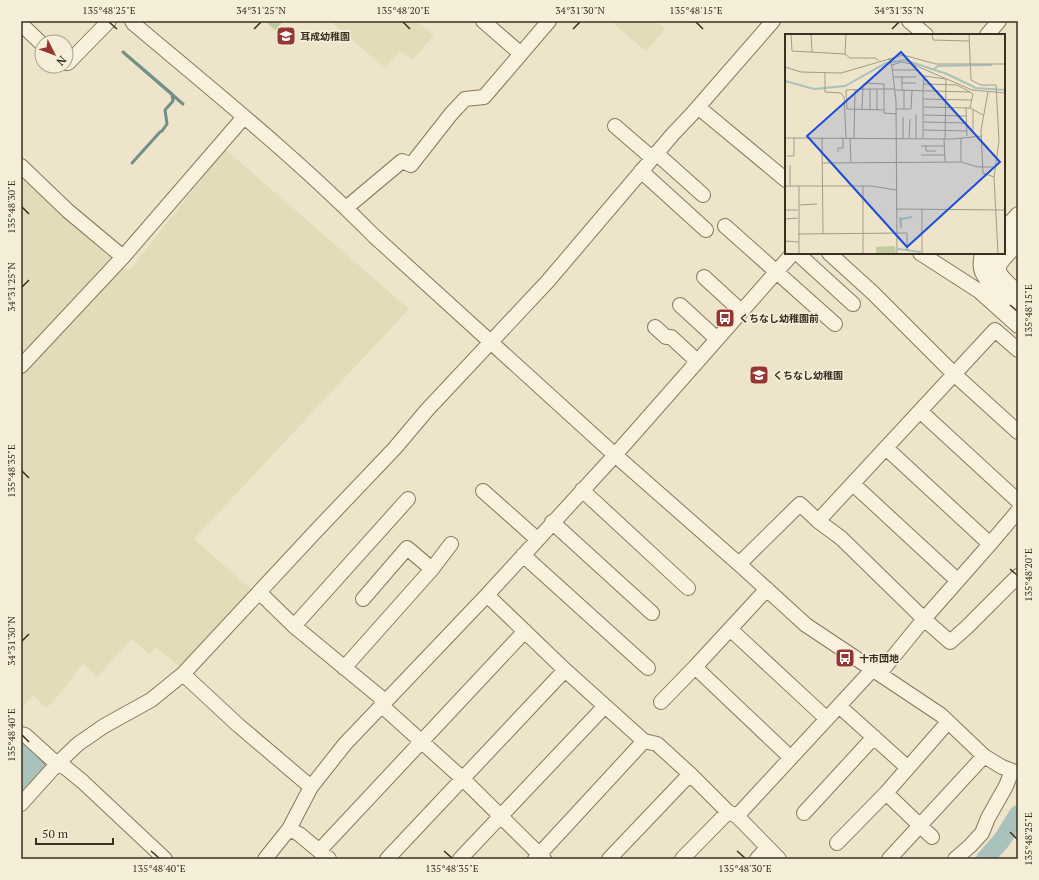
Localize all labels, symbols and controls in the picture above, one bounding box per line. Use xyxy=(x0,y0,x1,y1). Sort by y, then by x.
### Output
text: 135°48'25"E xyxy=(82,4,136,17)
text: 34°31'25"N xyxy=(236,4,286,17)
text: 135°48'20"E xyxy=(376,4,430,17)
text: 34°31'30"N xyxy=(555,4,605,17)
text: 135°48'15"E xyxy=(669,4,723,17)
text: 34°31'35"N xyxy=(874,4,924,17)
school or university icon: 耳成幼稚園 xyxy=(275,25,297,47)
place label: 耳成幼稚園 xyxy=(300,30,350,43)
north arrow xyxy=(34,34,74,74)
inset map xyxy=(785,34,1005,254)
text: N xyxy=(53,53,69,69)
text: 135°48'30"E xyxy=(5,180,18,234)
text: 34°31'25"N xyxy=(5,262,18,312)
text: 135°48'15"E xyxy=(1022,284,1035,338)
bus stop icon: くちなし幼稚園前 xyxy=(714,307,736,329)
place label: くちなし幼稚園前 xyxy=(739,312,819,325)
school or university icon: くちなし幼稚園 xyxy=(748,364,770,386)
place label: くちなし幼稚園 xyxy=(773,369,843,382)
text: 135°48'35"E xyxy=(5,444,18,498)
text: 135°48'20"E xyxy=(1022,548,1035,602)
text: 34°31'30"N xyxy=(5,616,18,666)
bus stop icon: 十市団地 xyxy=(834,647,856,669)
place label: 十市団地 xyxy=(859,652,899,665)
text: 135°48'40"E xyxy=(5,708,18,762)
text: 135°48'25"E xyxy=(1022,812,1035,866)
scale bar xyxy=(36,820,113,846)
text: 50 m xyxy=(42,826,69,841)
text: 135°48'40"E xyxy=(132,862,186,875)
text: 135°48'35"E xyxy=(425,862,479,875)
text: 135°48'30"E xyxy=(718,862,772,875)

